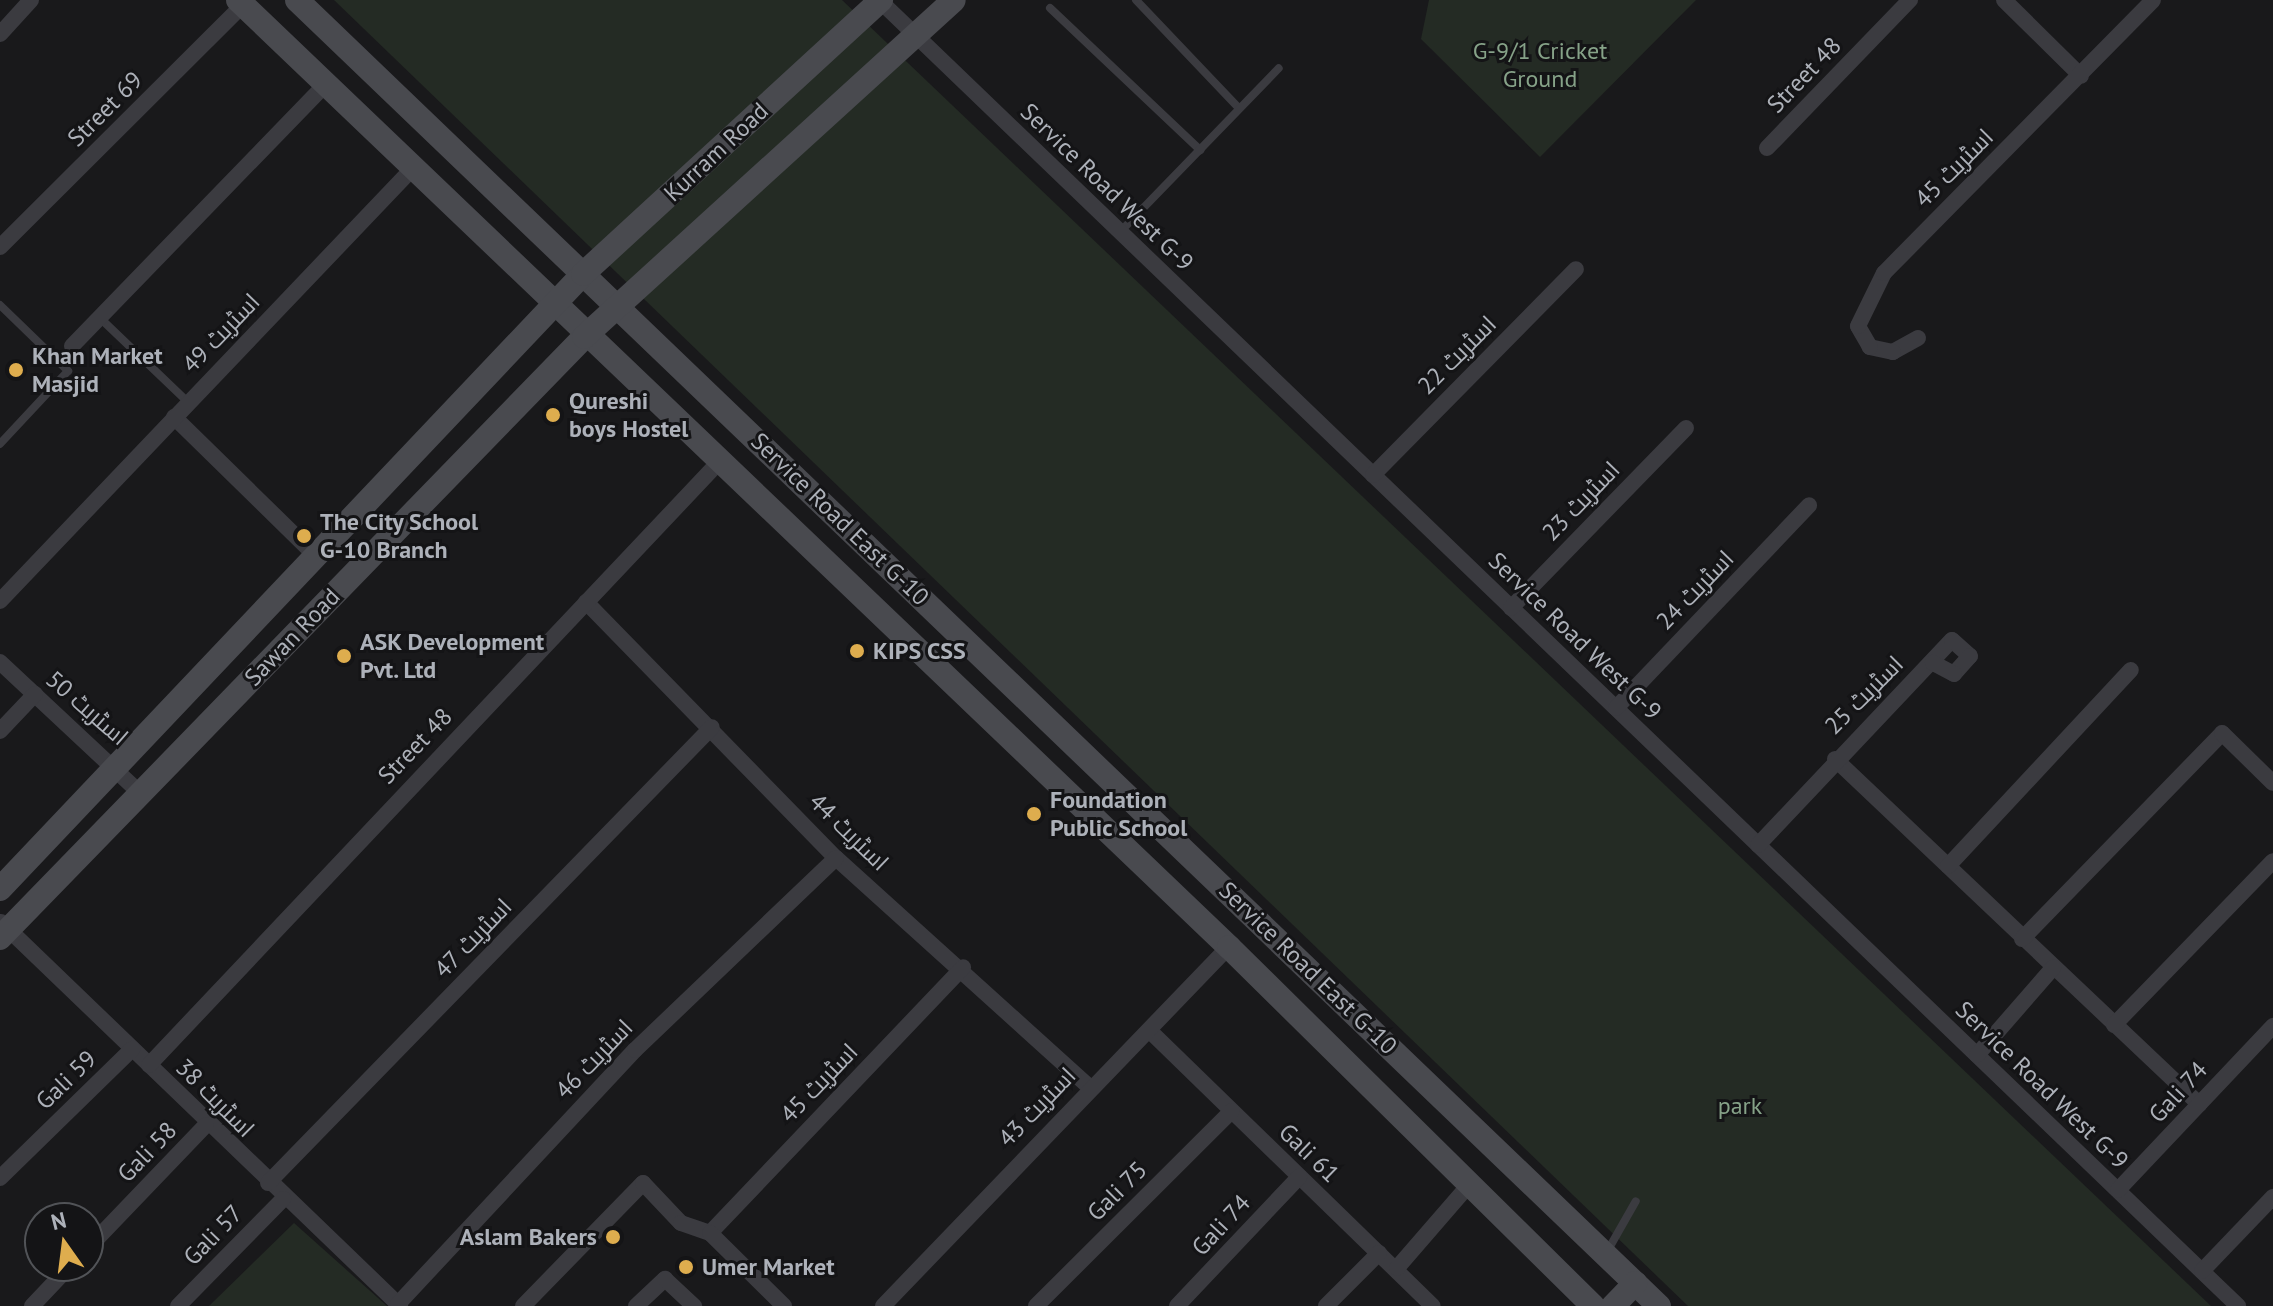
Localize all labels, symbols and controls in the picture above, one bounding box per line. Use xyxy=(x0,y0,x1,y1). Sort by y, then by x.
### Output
street label: Street 48 xyxy=(1761,31,1847,119)
park label: G-9/1 Cricket Ground xyxy=(1473,37,1607,93)
street label: Street 69 xyxy=(62,66,148,152)
street label: Kurram Road xyxy=(658,97,774,207)
street label: Service Road West G-9 xyxy=(1015,97,1199,277)
street label: اسٹریٹ 45 xyxy=(1909,123,1999,213)
street label: اسٹریٹ 49 xyxy=(176,287,266,379)
street label: اسٹریٹ 22 xyxy=(1412,310,1502,400)
place label: Khan Market Masjid xyxy=(32,342,163,398)
marker: Khan Market Masjid xyxy=(7,361,25,379)
place label: Qureshi boys Hostel xyxy=(569,387,688,443)
marker: Qureshi boys Hostel xyxy=(544,406,562,424)
street label: Service Road East G-10 xyxy=(745,427,935,611)
street label: اسٹریٹ 23 xyxy=(1536,455,1626,547)
place label: The City School G-10 Branch xyxy=(320,508,479,564)
marker: The City School G-10 Branch xyxy=(295,527,313,545)
street label: اسٹریٹ 24 xyxy=(1650,544,1740,636)
street label: Service Road West G-9 xyxy=(1483,546,1667,726)
street label: Sawan Road xyxy=(238,582,346,692)
place label: ASK Development Pvt. Ltd xyxy=(360,628,545,684)
place label: KIPS CSS xyxy=(873,637,966,665)
marker: KIPS CSS xyxy=(848,642,866,660)
marker: ASK Development Pvt. Ltd xyxy=(335,647,353,665)
street label: اسٹریٹ 25 xyxy=(1819,650,1909,740)
street label: اسٹریٹ 50 xyxy=(40,665,134,751)
street label: Street 48 xyxy=(372,702,458,790)
place label: Foundation Public School xyxy=(1050,786,1188,842)
street label: اسٹریٹ 44 xyxy=(803,787,895,877)
marker: Foundation Public School xyxy=(1025,805,1043,823)
street label: Service Road East G-10 xyxy=(1213,876,1403,1060)
street label: اسٹریٹ 47 xyxy=(428,892,518,984)
street label: Service Road West G-9 xyxy=(1950,995,2134,1175)
street label: اسٹریٹ 46 xyxy=(549,1013,639,1105)
street label: اسٹریٹ 45 xyxy=(774,1037,864,1129)
street label: Gali 59 xyxy=(30,1044,102,1116)
street label: اسٹریٹ 38 xyxy=(170,1053,260,1143)
street label: Gali 74 xyxy=(2143,1056,2213,1128)
street label: اسٹریٹ 43 xyxy=(992,1061,1082,1153)
park label: park xyxy=(1718,1092,1762,1120)
street label: Gali 58 xyxy=(111,1116,183,1188)
street label: Gali 61 xyxy=(1273,1117,1345,1189)
street label: Gali 75 xyxy=(1081,1155,1153,1227)
street label: Gali 74 xyxy=(1186,1189,1256,1261)
street label: Gali 57 xyxy=(177,1199,249,1271)
north arrow xyxy=(24,1202,104,1282)
text: N xyxy=(48,1205,69,1236)
place label: Aslam Bakers xyxy=(460,1223,597,1251)
marker: Aslam Bakers xyxy=(604,1228,622,1246)
place label: Umer Market xyxy=(702,1253,835,1281)
marker: Umer Market xyxy=(677,1258,695,1276)

